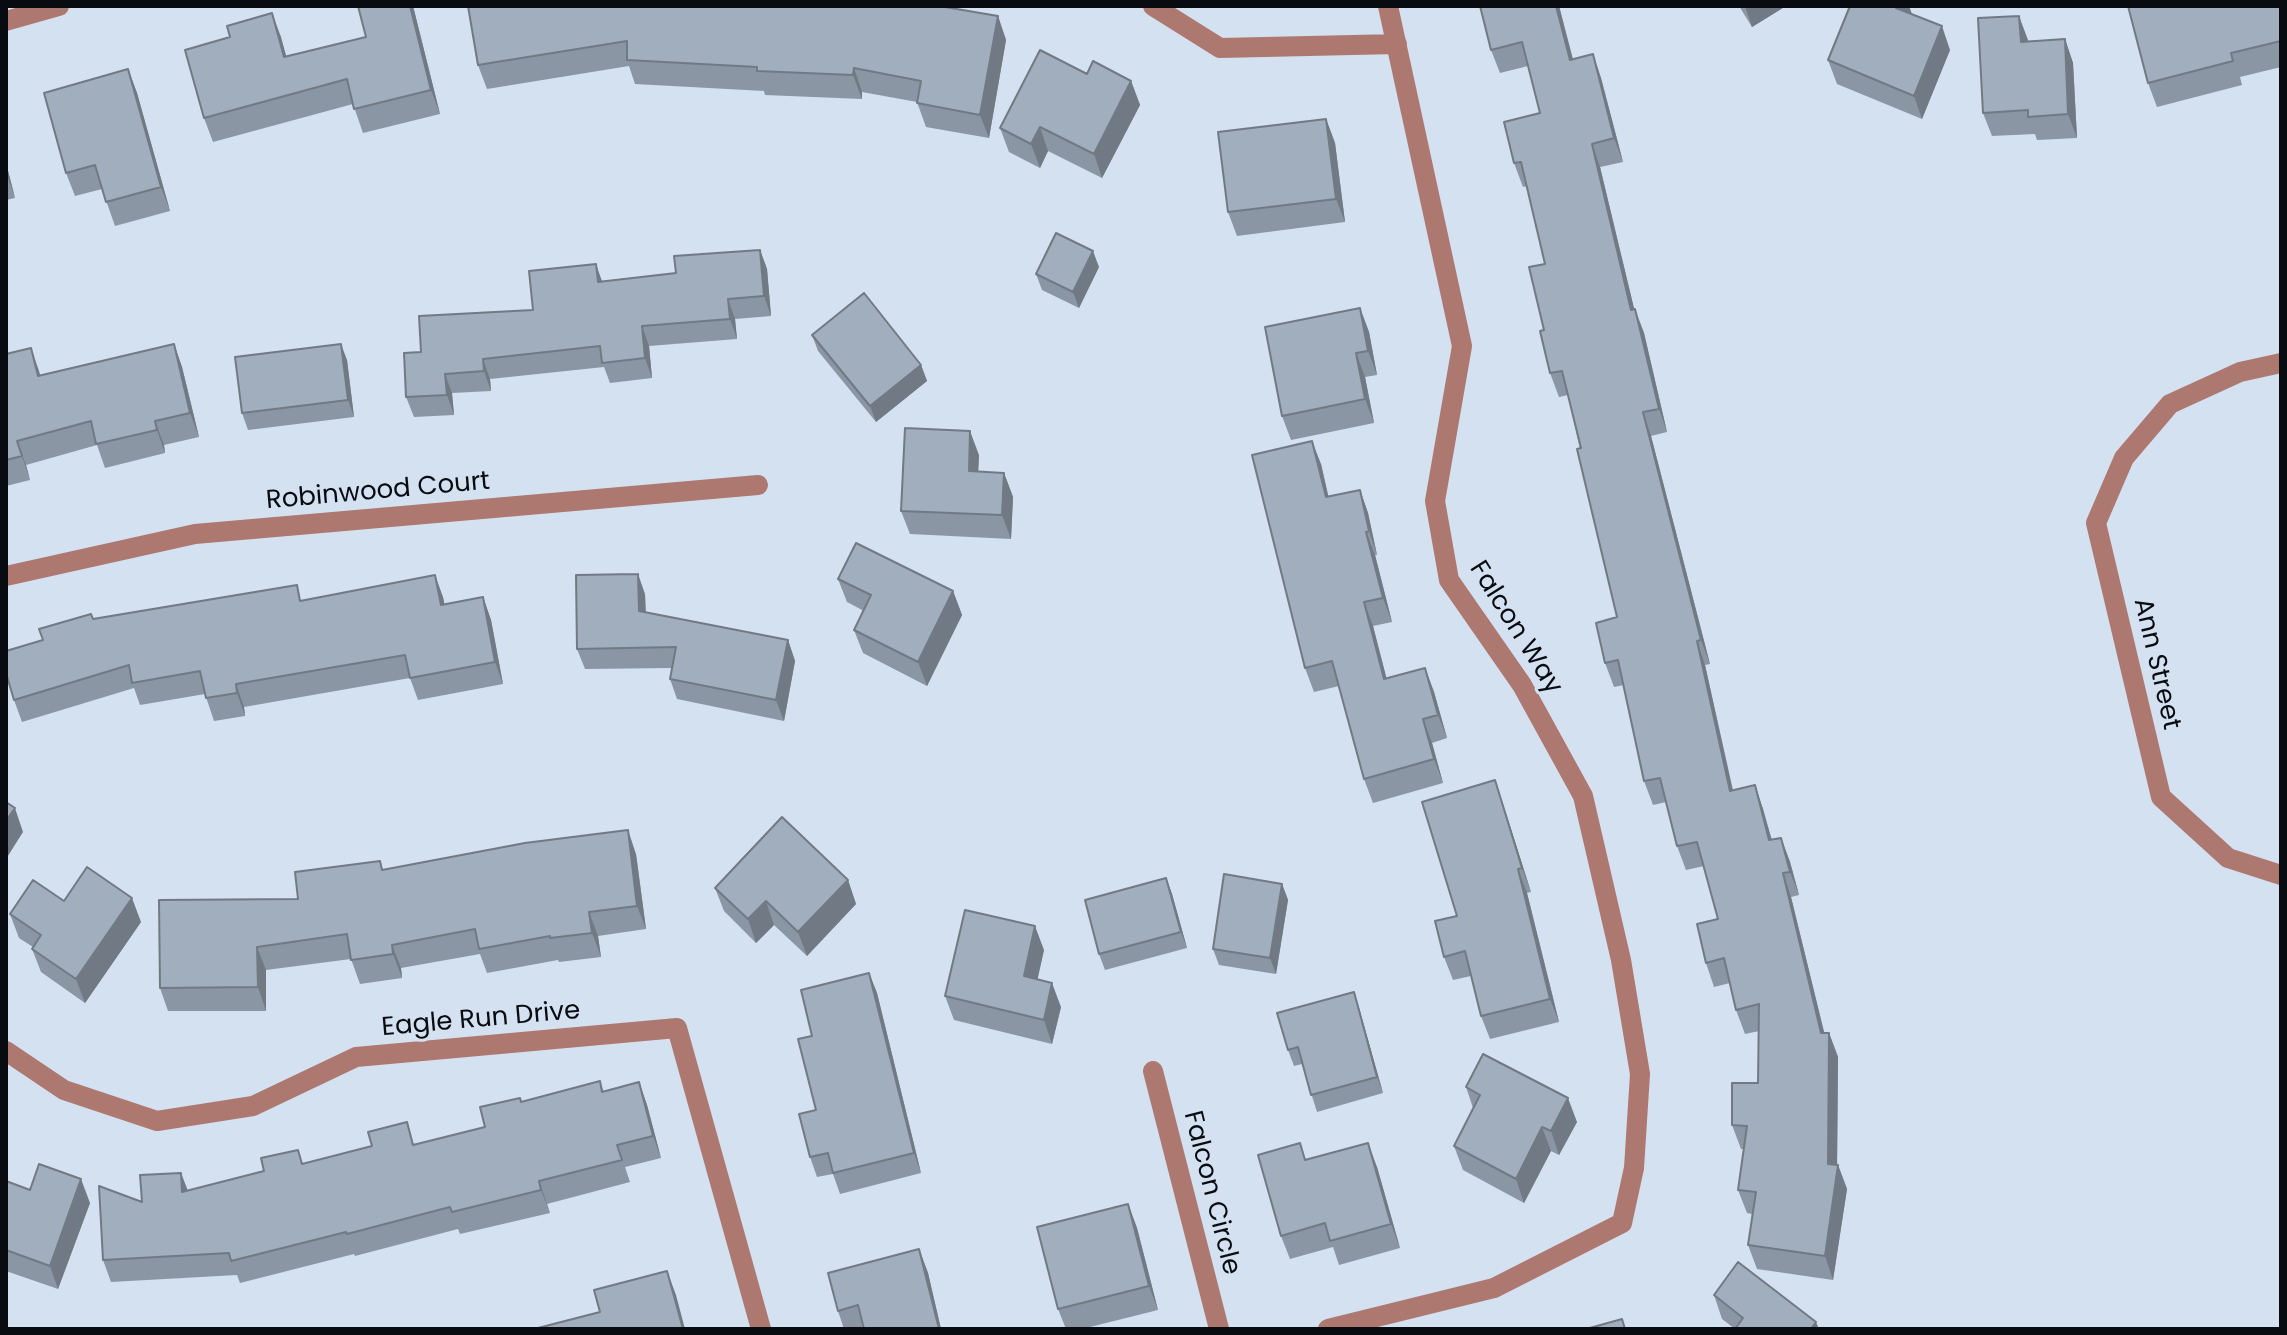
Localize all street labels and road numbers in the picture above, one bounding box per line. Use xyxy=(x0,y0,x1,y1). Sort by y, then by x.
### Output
street label: Robinwood Court xyxy=(265,467,491,517)
street label: Falcon Way xyxy=(1462,556,1568,700)
street label: Ann Street xyxy=(2126,595,2186,733)
street label: Eagle Run Drive xyxy=(380,996,582,1044)
street label: Falcon Circle xyxy=(1176,1108,1246,1278)

